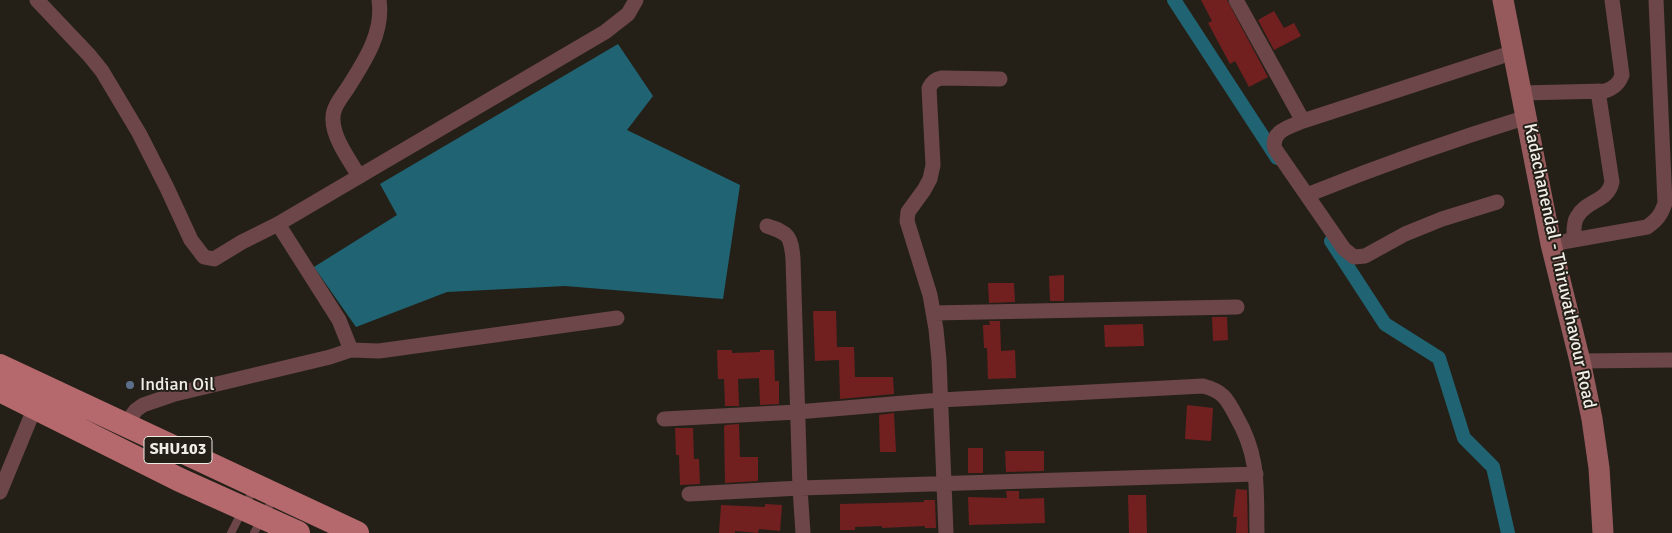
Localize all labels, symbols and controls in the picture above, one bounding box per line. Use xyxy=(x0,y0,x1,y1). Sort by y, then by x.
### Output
street label: Kadachanendal - Thiruvathavour Road xyxy=(1518,121,1600,411)
place label: Indian Oil xyxy=(140,374,214,396)
marker: Indian Oil xyxy=(124,379,136,391)
road number: SHU103 xyxy=(144,436,212,464)

